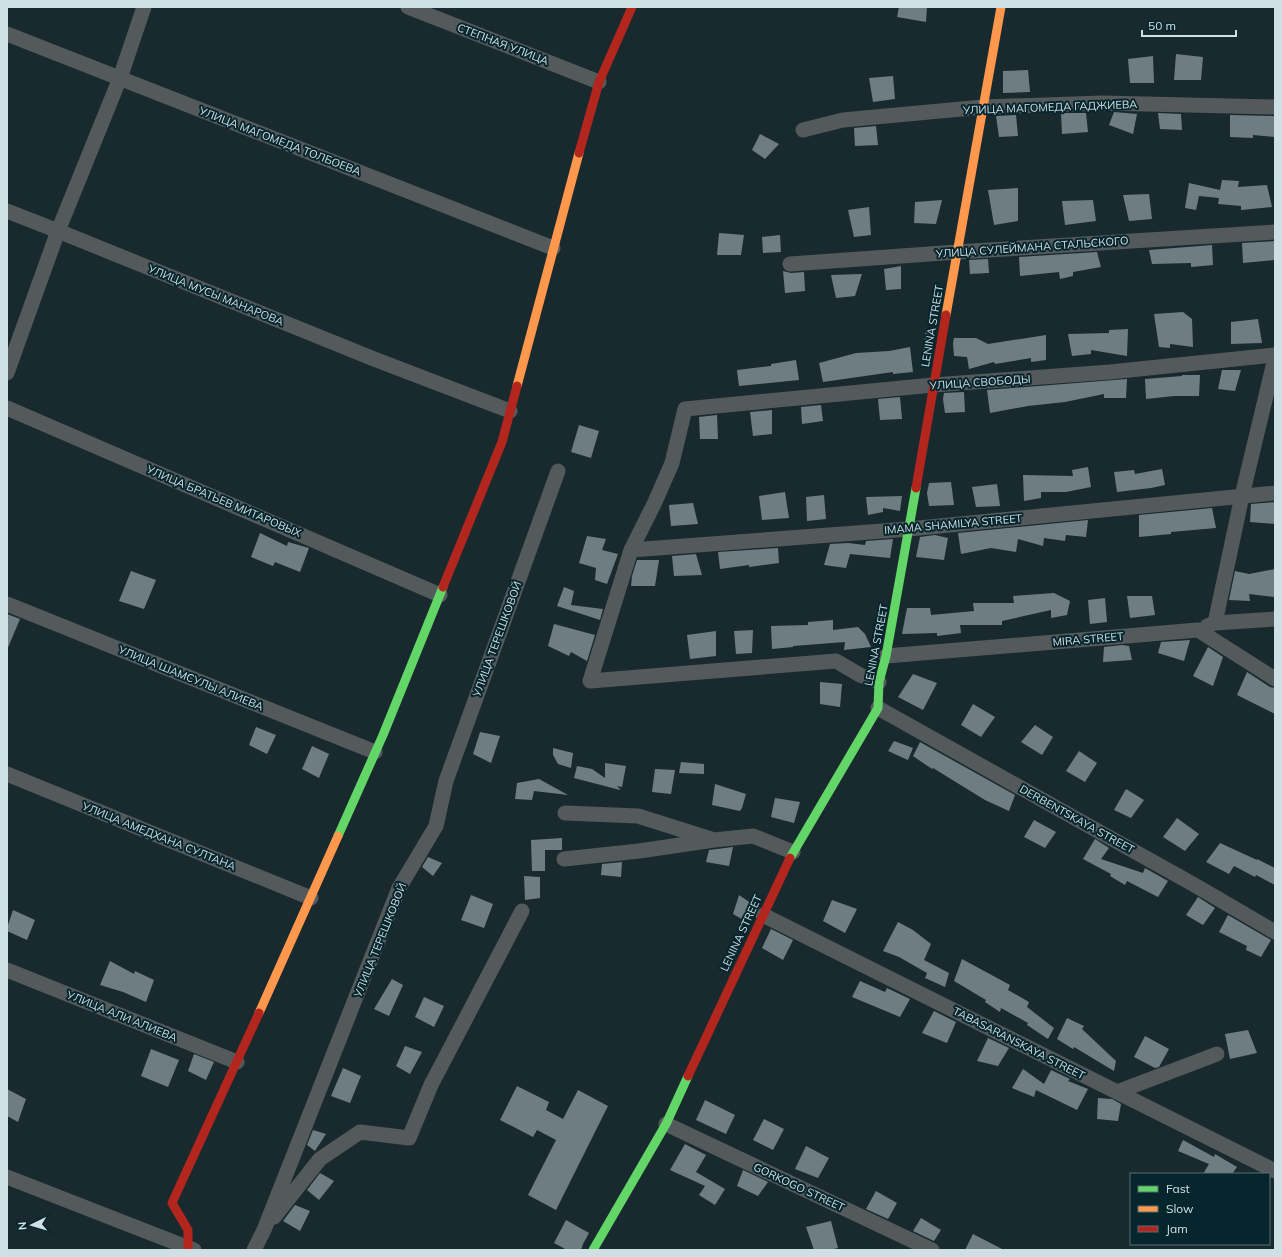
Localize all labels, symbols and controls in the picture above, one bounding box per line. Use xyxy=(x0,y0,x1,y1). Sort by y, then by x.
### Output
scale bar xyxy=(1142,12,1236,38)
text: 50 m xyxy=(1148,18,1176,33)
street label: СТЕПНАЯ УЛИЦА xyxy=(455,20,551,68)
street label: УЛИЦА МАГОМЕДА ГАДЖИЕВА xyxy=(962,97,1137,117)
street label: УЛИЦА МАГОМЕДА ТОЛБОЕВА xyxy=(196,103,363,178)
street label: УЛИЦА СУЛЕЙМАНА СТАЛЬСКОГО xyxy=(934,233,1129,261)
street label: УЛИЦА МУСЫ МАНАРОВА xyxy=(145,261,286,329)
street label: LENINA STREET xyxy=(918,284,946,368)
street label: УЛИЦА СВОБОДЫ xyxy=(928,371,1031,393)
street label: УЛИЦА БРАТЬЕВ МИТАРОВЫХ xyxy=(144,462,304,540)
street label: IMAMA SHAMILYA STREET xyxy=(883,511,1023,537)
street label: УЛИЦА ТЕРЕШКОВОЙ xyxy=(469,579,524,700)
street label: LENINA STREET xyxy=(861,603,891,687)
street label: MIRA STREET xyxy=(1052,629,1124,649)
street label: УЛИЦА ШАМСУЛЫ АЛИЕВА xyxy=(115,642,266,714)
street label: DERBENTSKAYA STREET xyxy=(1017,782,1137,857)
street label: УЛИЦА АМЕДХАНА СУЛТАНА xyxy=(79,798,238,873)
street label: УЛИЦА ТЕРЕШКОВОЙ xyxy=(350,881,409,1000)
street label: LENINA STREET xyxy=(717,892,765,974)
street label: УЛИЦА АЛИ АЛИЕВА xyxy=(64,987,179,1045)
street label: TABASARANSKAYA STREET xyxy=(951,1004,1088,1083)
street label: GORKOGO STREET xyxy=(751,1160,847,1214)
legend xyxy=(1130,1173,1270,1245)
text: Fast xyxy=(1166,1181,1190,1196)
text: Slow xyxy=(1166,1201,1194,1216)
north arrow xyxy=(12,1205,52,1245)
text: N xyxy=(15,1221,29,1231)
text: Jam xyxy=(1166,1221,1188,1236)

